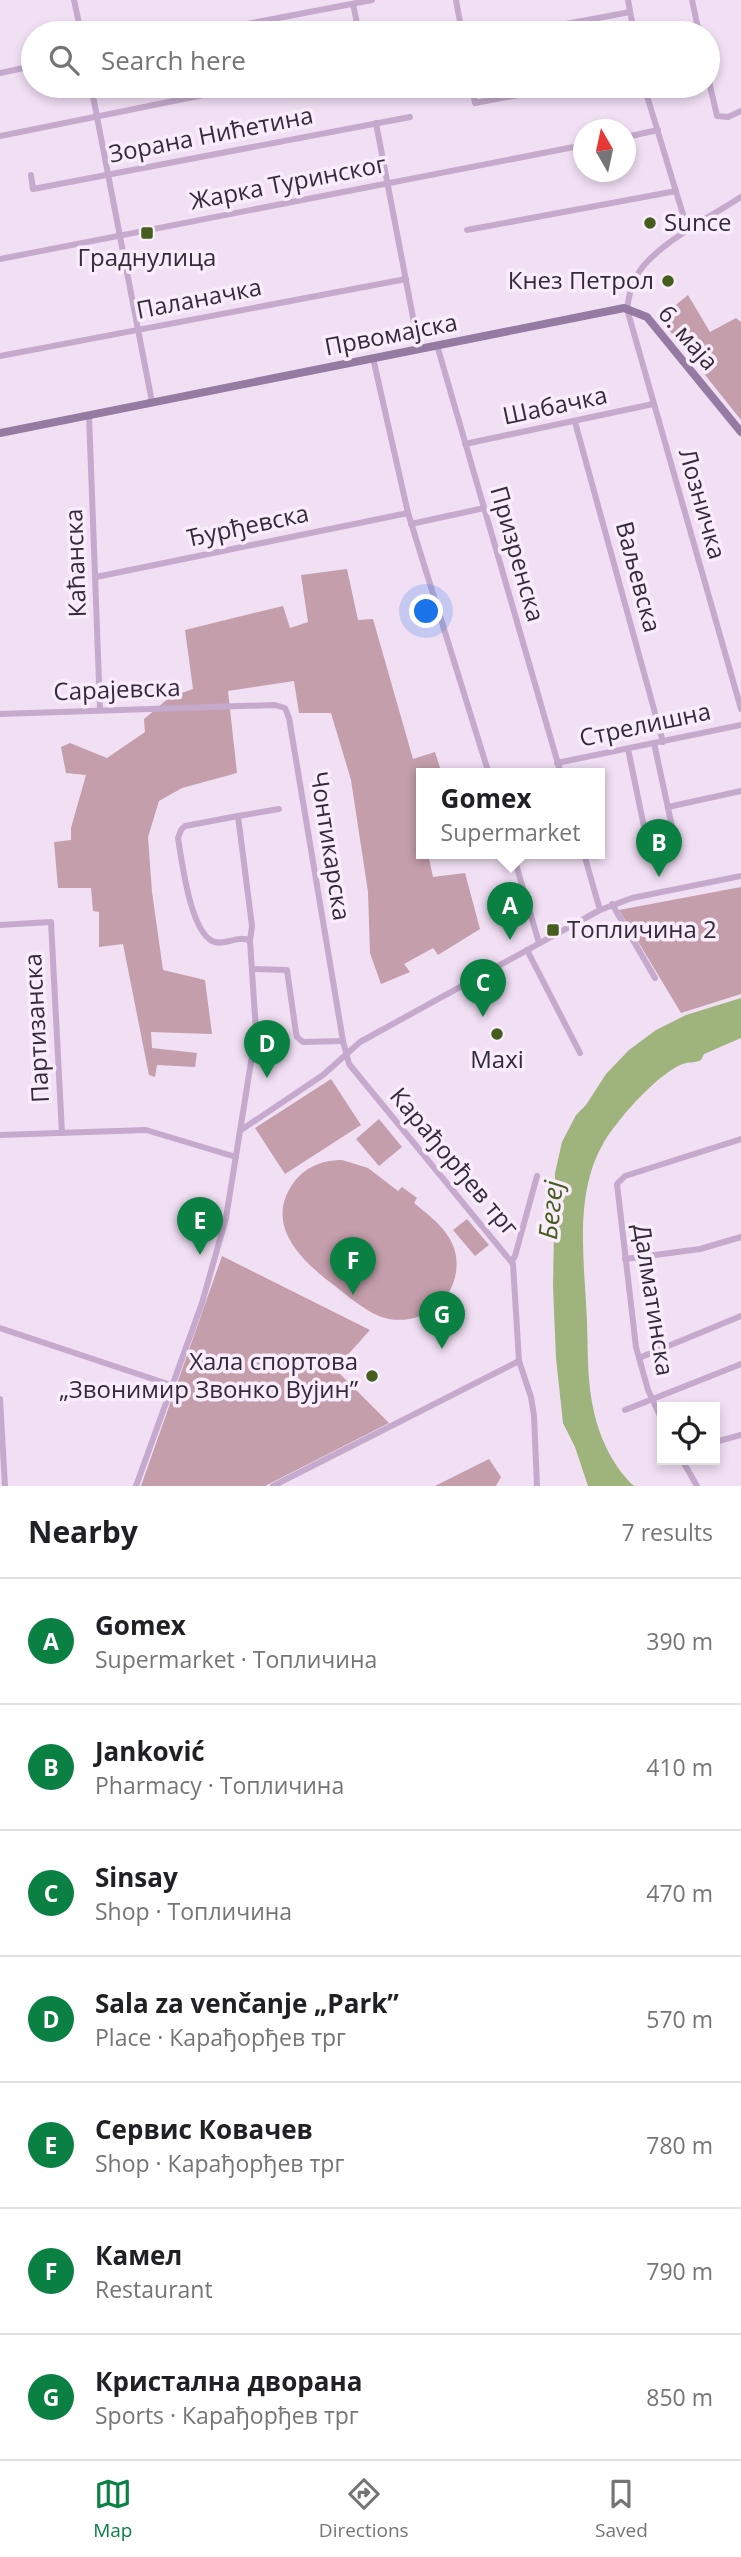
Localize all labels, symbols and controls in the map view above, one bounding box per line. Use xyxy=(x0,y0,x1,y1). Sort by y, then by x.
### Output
search box xyxy=(21,21,720,98)
icon: search xyxy=(45,41,83,79)
text: Search here xyxy=(101,42,246,78)
street label: Зорана Нићетина xyxy=(106,98,316,170)
north arrow xyxy=(573,119,636,182)
street label: Жарка Туринског xyxy=(187,146,389,217)
place label: Sunce xyxy=(664,205,732,238)
marker: Sunce xyxy=(642,215,658,231)
marker: Граднулица xyxy=(139,225,155,241)
place label: Граднулица xyxy=(78,240,216,273)
place label: Кнез Петрол xyxy=(508,263,654,296)
street label: Паланачка xyxy=(133,269,264,326)
marker: Кнез Петрол xyxy=(660,273,676,289)
street label: 6. маја xyxy=(652,297,727,377)
street label: Првомајска xyxy=(321,304,460,363)
street label: Шабачка xyxy=(499,377,610,432)
street label: Лозничка xyxy=(672,444,735,563)
street label: Призренска xyxy=(483,482,554,625)
street label: Ђурђевска xyxy=(184,496,312,554)
street label: Каћанска xyxy=(56,508,93,618)
street label: Ваљевска xyxy=(609,518,670,636)
your location xyxy=(409,594,443,628)
street label: Сарајевска xyxy=(53,670,181,707)
street label: Стрелишна xyxy=(576,694,713,754)
popup xyxy=(416,768,605,859)
street label: Чонтикарска xyxy=(303,769,360,923)
text: Gomex xyxy=(441,780,531,816)
text: Supermarket xyxy=(441,816,580,848)
pin: B xyxy=(636,819,682,877)
pin: A xyxy=(487,882,533,940)
place label: Топличина 2 xyxy=(567,912,717,945)
marker: Топличина 2 xyxy=(545,922,561,938)
street label: Партизанска xyxy=(15,953,56,1104)
pin: C xyxy=(460,959,506,1017)
pin: D xyxy=(244,1020,290,1078)
marker: Maxi xyxy=(489,1026,505,1042)
place label: Maxi xyxy=(470,1042,524,1075)
street label: Карађорђев трг xyxy=(383,1080,527,1242)
water label: Бегеј xyxy=(529,1178,571,1241)
pin: E xyxy=(177,1197,223,1255)
street label: Далматинска xyxy=(626,1221,683,1378)
pin: F xyxy=(330,1237,376,1295)
pin: G xyxy=(419,1291,465,1349)
place label: Хала спортова „Звонимир Звонко Вујин” xyxy=(59,1344,359,1405)
marker: Хала спортова „Звонимир Звонко Вујин” xyxy=(364,1368,380,1384)
map controls xyxy=(657,1402,720,1465)
button: locate xyxy=(657,1402,720,1465)
text: Nearby xyxy=(28,1511,138,1552)
text: 7 results xyxy=(622,1516,713,1548)
text: Gomex xyxy=(95,1607,186,1643)
text: A xyxy=(43,1625,59,1657)
text: 390 m xyxy=(646,1625,713,1657)
text: Supermarket · Топличина xyxy=(95,1643,377,1675)
text: Janković xyxy=(95,1733,205,1769)
text: B xyxy=(43,1751,59,1783)
text: 410 m xyxy=(646,1751,713,1783)
text: Pharmacy · Топличина xyxy=(95,1769,344,1801)
text: Sinsay xyxy=(95,1859,178,1895)
text: C xyxy=(44,1877,58,1909)
text: 470 m xyxy=(646,1877,713,1909)
text: Shop · Топличина xyxy=(95,1895,292,1927)
text: Sala za venčanje „Park” xyxy=(95,1985,399,2021)
text: D xyxy=(42,2003,60,2035)
text: 570 m xyxy=(646,2003,713,2035)
text: Place · Карађорђев трг xyxy=(95,2021,346,2053)
text: Сервис Ковачев xyxy=(95,2111,313,2147)
text: E xyxy=(45,2129,57,2161)
text: 780 m xyxy=(646,2129,713,2161)
text: Shop · Карађорђев трг xyxy=(95,2147,344,2179)
text: Камел xyxy=(95,2237,182,2273)
text: F xyxy=(45,2255,57,2287)
text: 790 m xyxy=(646,2255,713,2287)
text: Restaurant xyxy=(95,2273,213,2305)
text: Кристална дворана xyxy=(95,2363,362,2399)
text: G xyxy=(43,2381,59,2413)
text: 850 m xyxy=(646,2381,713,2413)
text: Sports · Карађорђев трг xyxy=(95,2399,359,2431)
tab: Map xyxy=(93,2475,132,2543)
tab: Directions xyxy=(319,2475,409,2543)
tab: Saved xyxy=(595,2475,648,2543)

